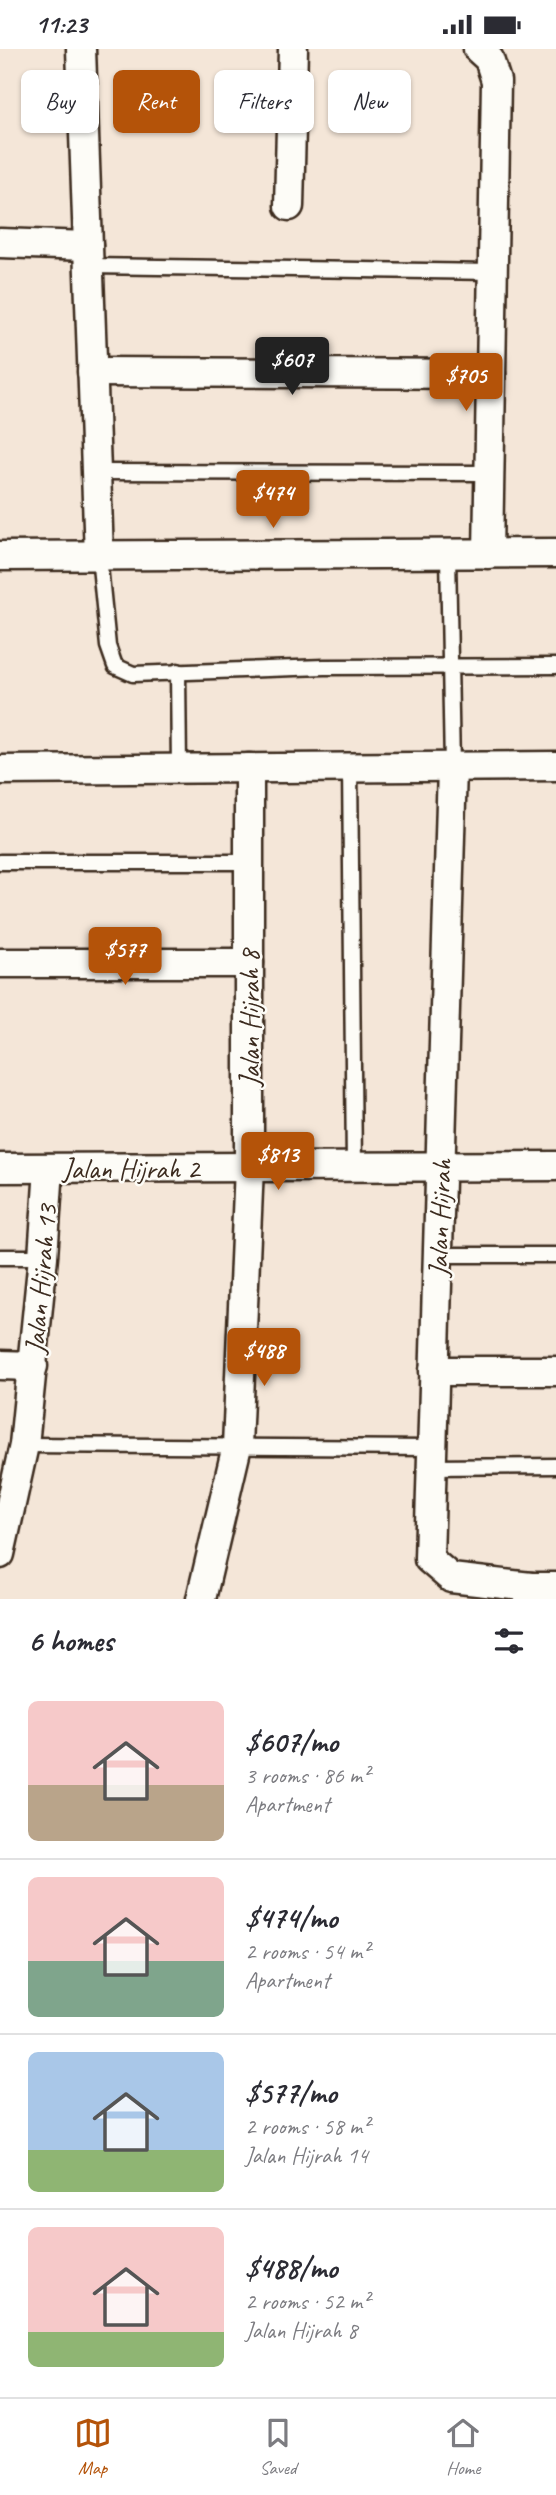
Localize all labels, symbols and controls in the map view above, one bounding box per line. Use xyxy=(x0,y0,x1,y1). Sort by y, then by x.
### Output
text: 11:23 xyxy=(35,8,87,41)
chip: Buy xyxy=(21,70,99,133)
chip: Rent xyxy=(113,70,200,133)
chip: Filters xyxy=(214,70,314,133)
chip: New xyxy=(328,70,411,133)
pin: $607 xyxy=(251,337,333,397)
text: $607 xyxy=(271,345,313,374)
pin: $705 xyxy=(425,353,507,413)
text: $705 xyxy=(446,361,486,390)
pin: $474 xyxy=(232,470,314,530)
text: $474 xyxy=(252,478,294,507)
pin: $577 xyxy=(84,927,166,987)
text: $577 xyxy=(105,935,145,964)
street label: Jalan Hijrah 8 xyxy=(232,947,267,1088)
pin: $813 xyxy=(237,1133,319,1192)
text: $813 xyxy=(257,1140,299,1169)
street label: Jalan Hijrah 2 xyxy=(61,1151,202,1186)
street label: Jalan Hijrah xyxy=(420,1157,459,1279)
street label: Jalan Hijrah 13 xyxy=(16,1201,65,1357)
pin: $488 xyxy=(223,1329,305,1388)
text: $488 xyxy=(243,1336,285,1365)
text: 6 homes xyxy=(28,1622,113,1660)
icon: filters xyxy=(490,1622,528,1660)
text: $607/mo xyxy=(245,1723,338,1761)
icon: home xyxy=(84,1729,168,1813)
text: 3 rooms · 86 m² xyxy=(245,1761,369,1790)
text: Apartment xyxy=(245,1790,330,1819)
text: $474/mo xyxy=(245,1899,337,1937)
icon: home xyxy=(84,1905,168,1989)
text: 2 rooms · 54 m² xyxy=(245,1937,369,1966)
text: Apartment xyxy=(245,1966,330,1995)
text: $577/mo xyxy=(245,2074,337,2112)
icon: home xyxy=(84,2080,168,2164)
text: 2 rooms · 58 m² xyxy=(245,2112,369,2141)
text: Jalan Hijrah 14 xyxy=(245,2141,368,2170)
text: $488/mo xyxy=(245,2249,337,2287)
icon: home xyxy=(84,2255,168,2339)
text: 2 rooms · 52 m² xyxy=(245,2287,369,2316)
text: Jalan Hijrah 8 xyxy=(245,2316,357,2345)
tab: Map xyxy=(74,2414,112,2480)
tab: Saved xyxy=(259,2414,297,2480)
tab: Home xyxy=(444,2414,482,2480)

